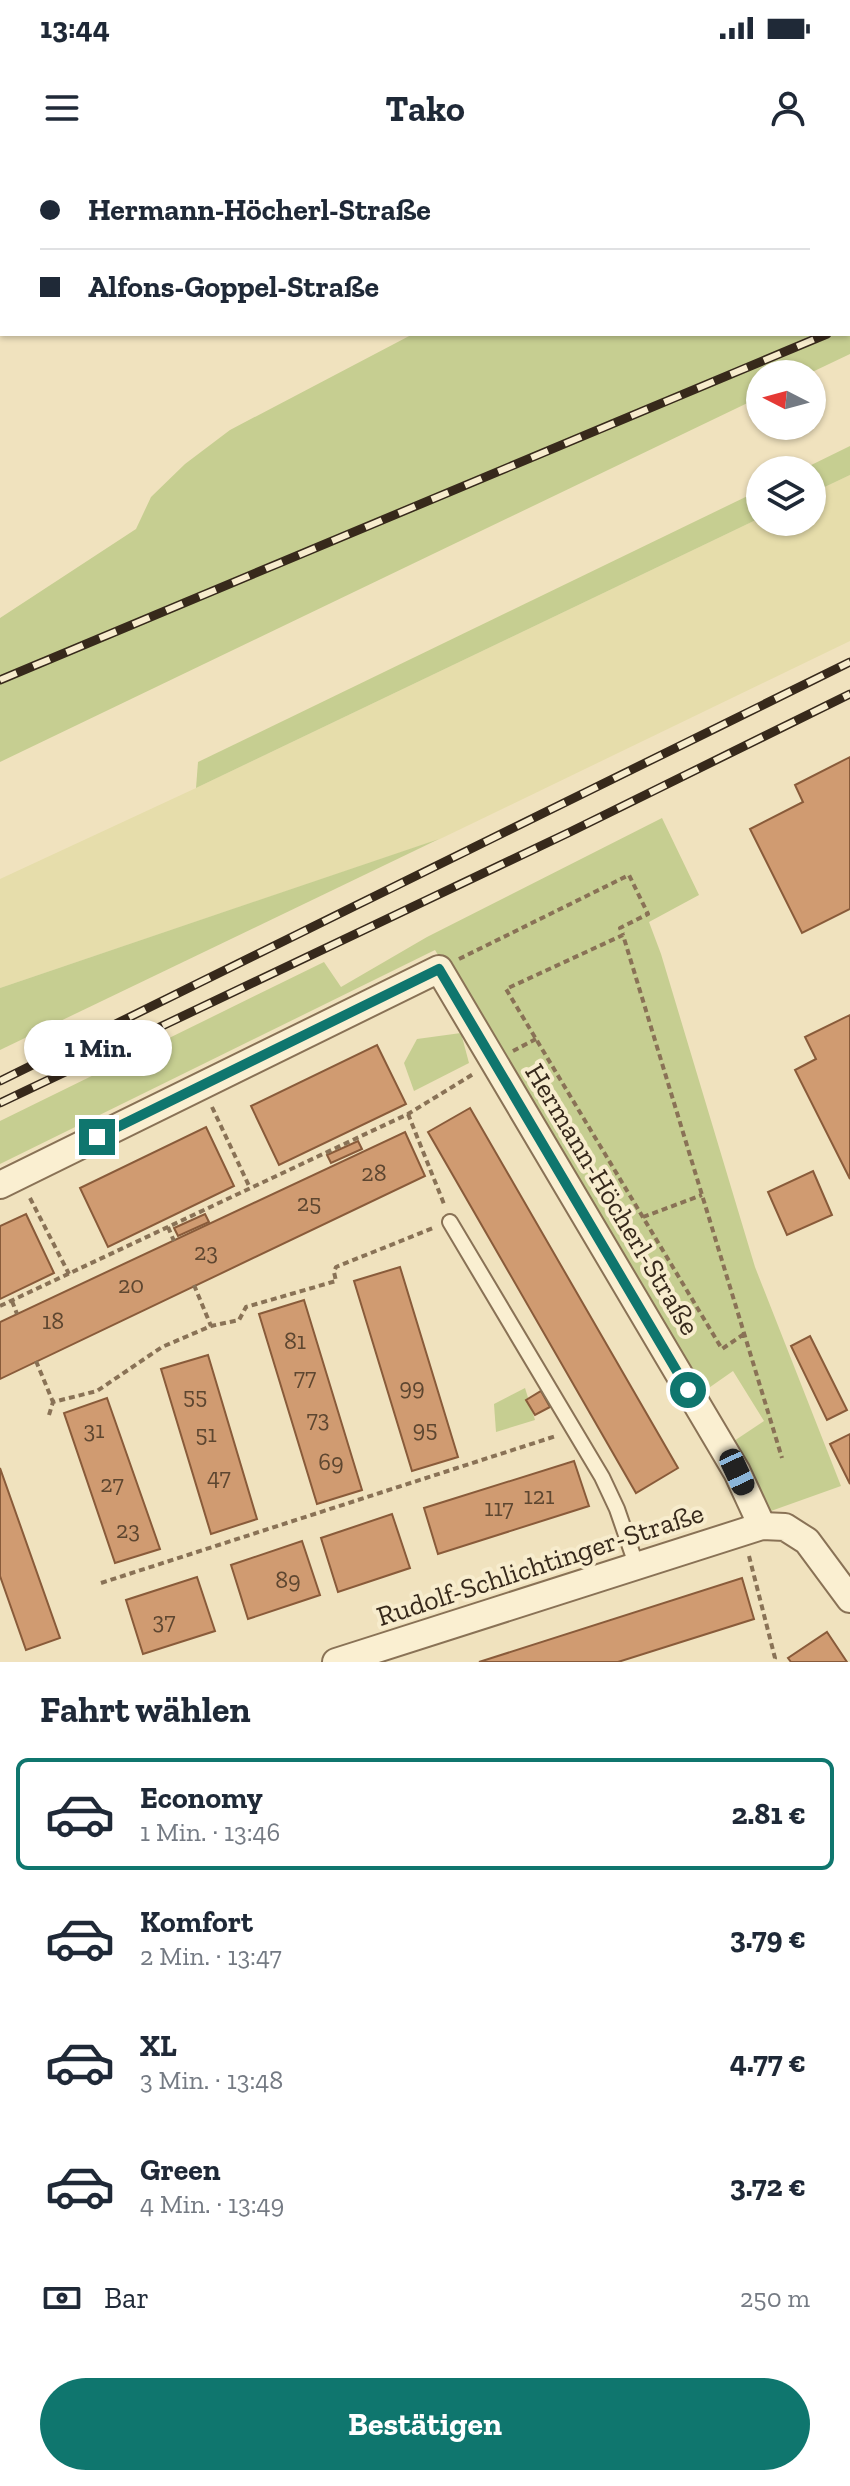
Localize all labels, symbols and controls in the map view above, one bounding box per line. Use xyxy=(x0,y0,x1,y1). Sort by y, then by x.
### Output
text: 13:44 xyxy=(40,10,110,46)
icon: menu xyxy=(40,86,84,130)
icon: person xyxy=(766,86,810,130)
text: Tako xyxy=(385,87,465,130)
text: Hermann-Höcherl-Straße xyxy=(88,192,431,228)
text: Alfons-Goppel-Straße xyxy=(88,269,379,305)
north arrow xyxy=(746,360,826,440)
map controls xyxy=(746,360,826,536)
button: layers xyxy=(746,456,826,536)
callout: 1 Min. xyxy=(23,1021,171,1077)
text: 1 Min. xyxy=(64,1032,132,1064)
street label: Hermann-Höcherl-Straße xyxy=(518,1058,707,1341)
route end xyxy=(79,1119,115,1155)
house number: 28 xyxy=(361,1158,387,1187)
house number: 25 xyxy=(297,1188,321,1217)
house number: 23 xyxy=(194,1237,218,1266)
house number: 20 xyxy=(118,1270,144,1299)
house number: 18 xyxy=(42,1306,64,1335)
house number: 81 xyxy=(284,1326,306,1355)
house number: 77 xyxy=(294,1362,316,1391)
house number: 99 xyxy=(399,1372,425,1401)
route start xyxy=(670,1372,706,1408)
house number: 55 xyxy=(183,1381,207,1410)
house number: 73 xyxy=(306,1404,330,1433)
house number: 95 xyxy=(412,1414,438,1443)
house number: 31 xyxy=(84,1415,104,1444)
house number: 51 xyxy=(195,1419,217,1448)
car xyxy=(716,1445,758,1499)
house number: 69 xyxy=(318,1447,344,1476)
house number: 47 xyxy=(207,1462,231,1491)
house number: 27 xyxy=(100,1469,124,1498)
house number: 121 xyxy=(524,1481,554,1510)
house number: 117 xyxy=(484,1493,514,1522)
street label: Rudolf-Schlichtinger-Straße xyxy=(373,1496,708,1633)
house number: 23 xyxy=(116,1515,140,1544)
house number: 89 xyxy=(275,1565,301,1594)
house number: 37 xyxy=(152,1606,176,1635)
text: Fahrt wählen xyxy=(40,1688,251,1731)
icon: car xyxy=(44,1778,116,1850)
text: Economy xyxy=(140,1780,263,1816)
text: 2.81 € xyxy=(731,1796,806,1832)
text: 1 Min. · 13:46 xyxy=(140,1816,280,1848)
icon: car xyxy=(44,1902,116,1974)
text: Komfort xyxy=(140,1904,253,1940)
text: 3.79 € xyxy=(730,1920,806,1956)
text: 2 Min. · 13:47 xyxy=(140,1940,282,1972)
icon: car xyxy=(44,2026,116,2098)
text: XL xyxy=(140,2028,177,2064)
text: 4.77 € xyxy=(730,2044,806,2080)
text: 3 Min. · 13:48 xyxy=(140,2064,283,2096)
icon: car xyxy=(44,2150,116,2222)
text: Green xyxy=(140,2152,220,2188)
text: 3.72 € xyxy=(730,2168,806,2204)
text: 4 Min. · 13:49 xyxy=(140,2188,284,2220)
icon: cash xyxy=(40,2276,84,2320)
text: Bar xyxy=(104,2280,149,2316)
text: 250 m xyxy=(740,2282,810,2314)
button: Bestätigen xyxy=(40,2378,810,2470)

